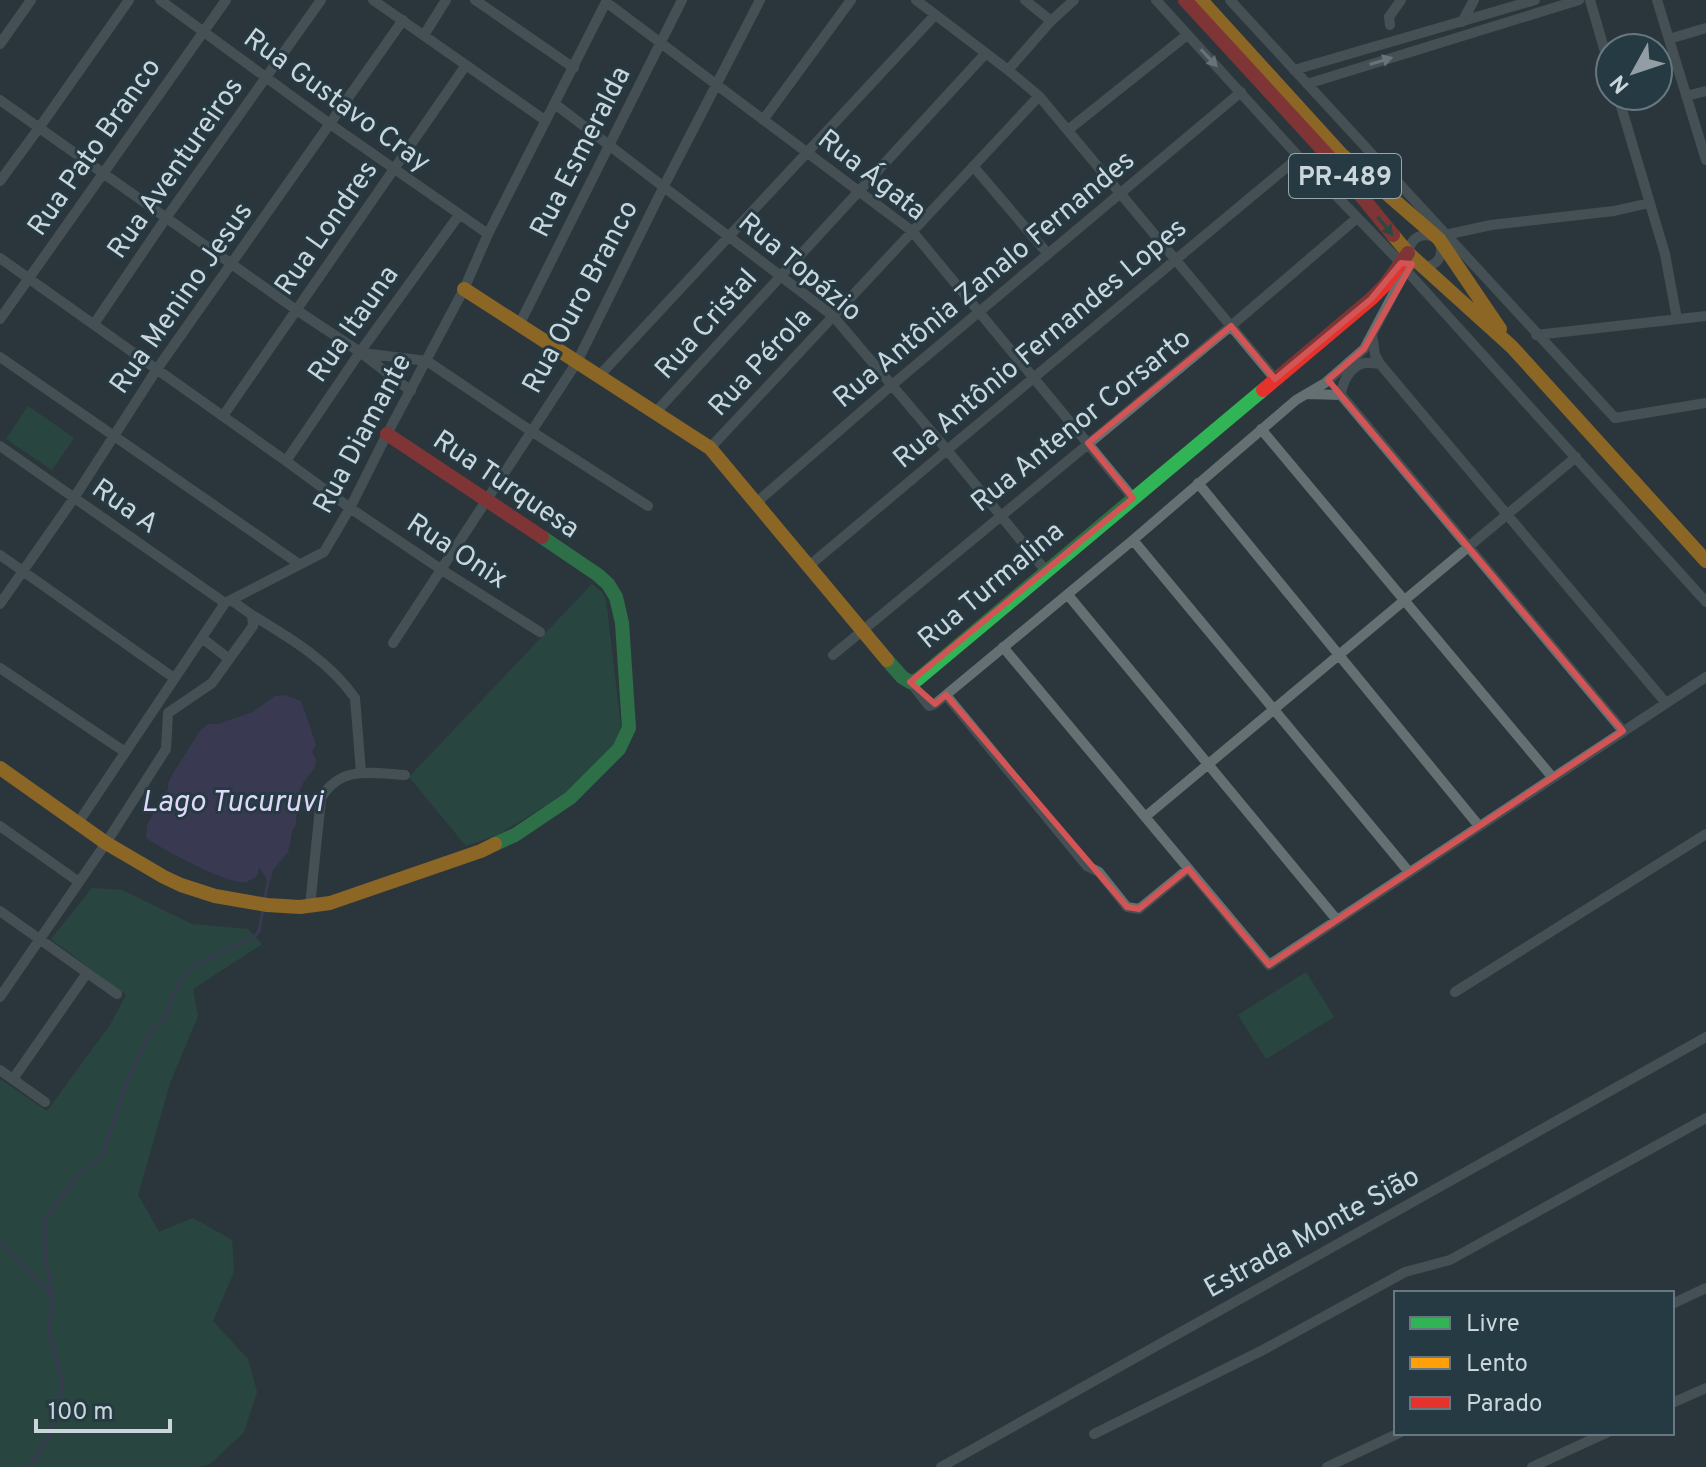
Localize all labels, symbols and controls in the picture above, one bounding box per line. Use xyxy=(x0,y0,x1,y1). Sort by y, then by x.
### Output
street label: Rua Gustavo Cray xyxy=(236,21,437,181)
north arrow xyxy=(1594,32,1674,112)
one-way arrow xyxy=(1199,48,1217,67)
street label: Rua Pato Branco xyxy=(21,52,170,244)
one-way arrow xyxy=(1370,54,1394,67)
street label: Rua Esmeralda xyxy=(523,61,640,244)
text: N xyxy=(1605,69,1636,98)
street label: Rua Aventureiros xyxy=(100,71,252,267)
street label: Rua Ágata xyxy=(809,121,934,230)
street label: Rua Antônia Zanalo Fernandes xyxy=(827,143,1143,417)
street label: Rua Londres xyxy=(268,154,387,303)
road number: PR-489 xyxy=(1289,154,1401,198)
street label: Rua Ouro Branco xyxy=(515,194,648,400)
street label: Rua Menino Jesus xyxy=(103,196,262,402)
street label: Rua Topázio xyxy=(730,206,869,331)
street label: Rua Antônio Fernandes Lopes xyxy=(887,211,1195,478)
one-way arrow xyxy=(1376,216,1393,236)
street label: Rua Itauna xyxy=(301,259,408,390)
street label: Rua Cristal xyxy=(648,262,766,388)
street label: Rua Pérola xyxy=(702,301,821,425)
street label: Rua Antenor Corsarto xyxy=(964,321,1199,521)
street label: Rua Diamante xyxy=(306,348,421,521)
street label: Rua Turquesa xyxy=(425,423,586,548)
street label: Rua A xyxy=(84,472,165,543)
street label: Rua Onix xyxy=(399,507,514,598)
street label: Rua Turmalina xyxy=(911,515,1072,658)
water label: Lago Tucuruvi xyxy=(141,785,325,822)
street label: Estrada Monte Sião xyxy=(1198,1160,1426,1308)
legend xyxy=(1394,1291,1674,1435)
text: Livre xyxy=(1466,1310,1520,1340)
text: Lento xyxy=(1466,1350,1528,1380)
scale bar xyxy=(36,1383,170,1433)
text: Parado xyxy=(1466,1390,1542,1420)
text: 100 m xyxy=(48,1398,114,1428)

